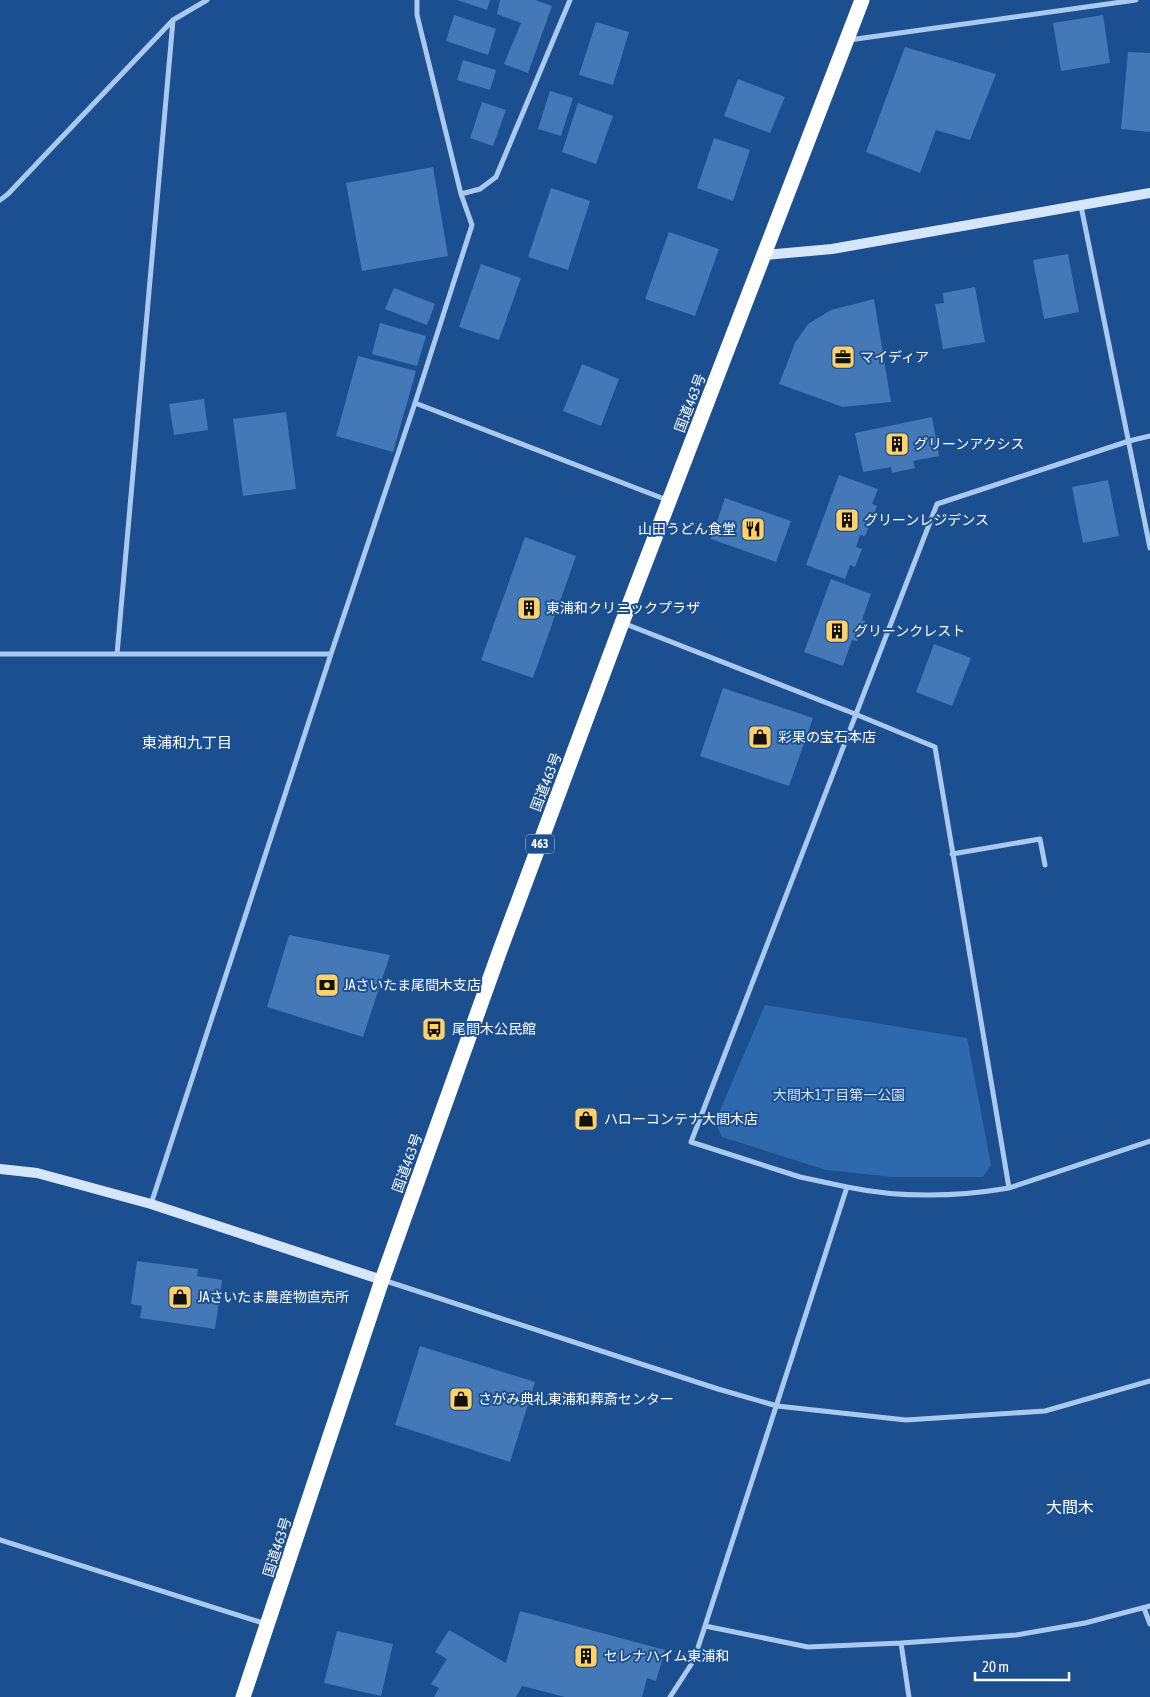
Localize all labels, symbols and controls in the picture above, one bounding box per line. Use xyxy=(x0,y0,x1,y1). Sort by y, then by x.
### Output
office icon: マイディア xyxy=(830,344,856,370)
place label: マイディア xyxy=(860,349,929,365)
street label: 国道463号 xyxy=(671,371,709,435)
building icon: グリーンアクシス xyxy=(884,431,910,457)
place label: グリーンアクシス xyxy=(914,436,1025,452)
building icon: グリーンレジデンス xyxy=(834,507,860,533)
place label: グリーンレジデンス xyxy=(864,512,989,528)
restaurant icon: 山田うどん食堂 xyxy=(740,516,766,542)
place label: 山田うどん食堂 xyxy=(638,521,736,537)
building icon: 東浦和クリニックプラザ xyxy=(516,595,542,621)
place label: 東浦和クリニックプラザ xyxy=(546,600,700,616)
building icon: グリーンクレスト xyxy=(824,618,850,644)
place label: グリーンクレスト xyxy=(854,623,965,639)
shop icon: 彩果の宝石本店 xyxy=(747,724,773,750)
place label: 彩果の宝石本店 xyxy=(778,729,876,745)
district label: 東浦和九丁目 xyxy=(142,734,232,751)
street label: 国道463号 xyxy=(527,750,565,814)
road number: 463 xyxy=(526,834,554,854)
bank icon: JAさいたま尾間木支店 xyxy=(314,972,340,998)
place label: JAさいたま尾間木支店 xyxy=(344,977,481,993)
bus stop icon: 尾間木公民館 xyxy=(421,1016,447,1042)
place label: 尾間木公民館 xyxy=(452,1021,536,1037)
park label: 大間木1丁目第一公園 xyxy=(773,1087,905,1103)
shop icon: ハローコンテナ大間木店 xyxy=(573,1106,599,1132)
place label: ハローコンテナ大間木店 xyxy=(604,1111,758,1127)
street label: 国道463号 xyxy=(389,1131,425,1195)
shop icon: JAさいたま農産物直売所 xyxy=(167,1284,193,1310)
place label: JAさいたま農産物直売所 xyxy=(198,1289,349,1305)
shop icon: さがみ典礼東浦和葬斎センター xyxy=(448,1386,474,1412)
place label: さがみ典礼東浦和葬斎センター xyxy=(478,1391,674,1407)
district label: 大間木 xyxy=(1046,1498,1094,1516)
street label: 国道463号 xyxy=(260,1515,294,1579)
building icon: セレナハイム東浦和 xyxy=(573,1643,599,1669)
place label: セレナハイム東浦和 xyxy=(604,1648,729,1664)
scale bar xyxy=(975,1650,1069,1682)
text: 20 m xyxy=(982,1658,1009,1675)

